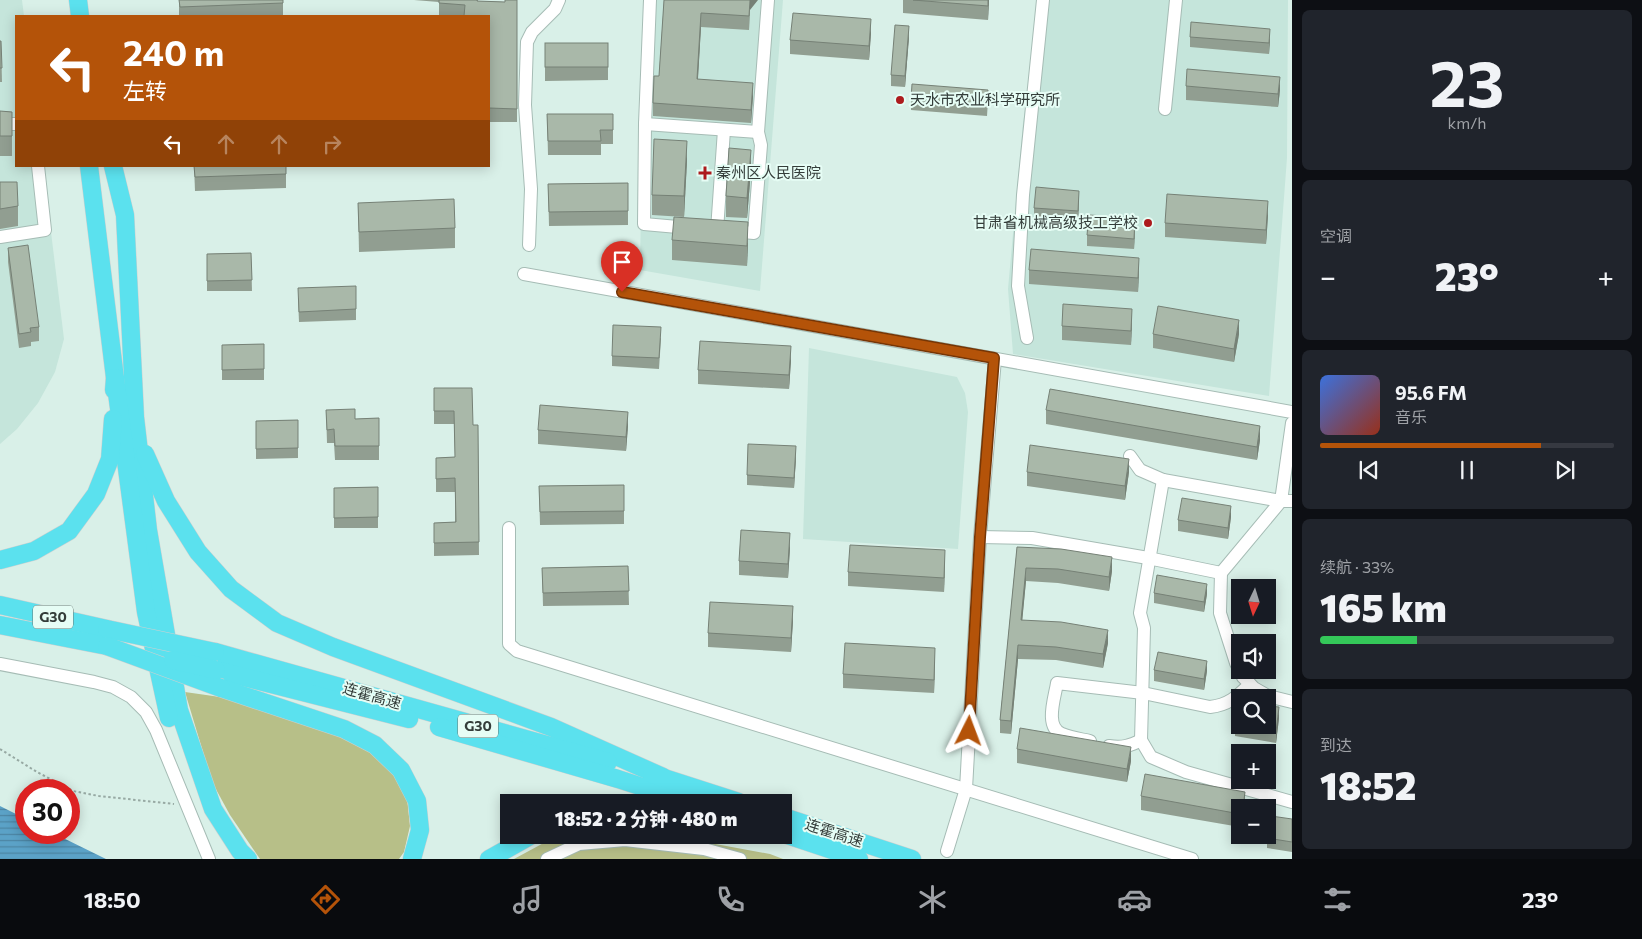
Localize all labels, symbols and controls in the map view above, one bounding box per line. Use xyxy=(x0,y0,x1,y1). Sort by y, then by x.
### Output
text: 240 m xyxy=(123,30,224,73)
icon: left xyxy=(40,35,105,100)
text: 23 xyxy=(1430,41,1504,120)
text: 左转 xyxy=(123,77,167,104)
place label: 天水市农业科学研究所 xyxy=(910,90,1060,108)
marker: 天水市农业科学研究所 xyxy=(894,94,906,106)
text: km/h xyxy=(1448,113,1486,132)
icon: left xyxy=(159,130,187,158)
icon: ahead xyxy=(212,130,240,158)
icon: ahead xyxy=(265,130,293,158)
icon: right xyxy=(318,130,346,158)
place label: 秦州区人民医院 xyxy=(716,163,821,181)
marker: 秦州区人民医院 xyxy=(698,166,712,180)
place label: 甘肃省机械高级技工学校 xyxy=(973,213,1138,231)
marker: 甘肃省机械高级技工学校 xyxy=(1142,217,1154,229)
text: 空调 xyxy=(1320,226,1352,245)
pin xyxy=(601,241,643,292)
icon: arrive xyxy=(608,248,636,276)
text: 23° xyxy=(1435,252,1499,299)
text: − xyxy=(1320,259,1336,293)
text: + xyxy=(1598,259,1614,293)
text: 95.6 FM xyxy=(1395,381,1467,404)
text: 音乐 xyxy=(1395,407,1427,426)
icon: previous xyxy=(1355,456,1383,484)
icon: pause xyxy=(1453,456,1481,484)
icon: next xyxy=(1551,456,1579,484)
text: 续航 · 33% xyxy=(1320,557,1394,576)
north arrow xyxy=(1231,579,1276,624)
map controls xyxy=(1231,579,1276,844)
text: 165 km xyxy=(1320,583,1447,630)
road number: G30 xyxy=(33,606,73,628)
button: sound xyxy=(1231,634,1276,679)
street label: 连霍高速 xyxy=(341,678,404,712)
button: search xyxy=(1231,689,1276,734)
position arrow xyxy=(942,704,994,756)
road number: G30 xyxy=(458,714,498,738)
text: 到达 xyxy=(1320,735,1352,754)
button: + xyxy=(1231,744,1276,789)
text: 18:52 xyxy=(1320,761,1416,808)
speed limit sign: 30 xyxy=(15,779,80,844)
button: − xyxy=(1231,799,1276,844)
text: 18:52 · 2 分钟 · 480 m xyxy=(555,807,737,830)
street label: 连霍高速 xyxy=(803,814,866,850)
icon: directions xyxy=(308,882,343,917)
icon: music xyxy=(510,882,545,917)
icon: phone xyxy=(713,882,748,917)
icon: climate xyxy=(915,882,950,917)
icon: car xyxy=(1117,882,1152,917)
icon: filters xyxy=(1320,882,1355,917)
text: 18:50 xyxy=(84,886,141,913)
text: 23° xyxy=(1522,886,1558,913)

